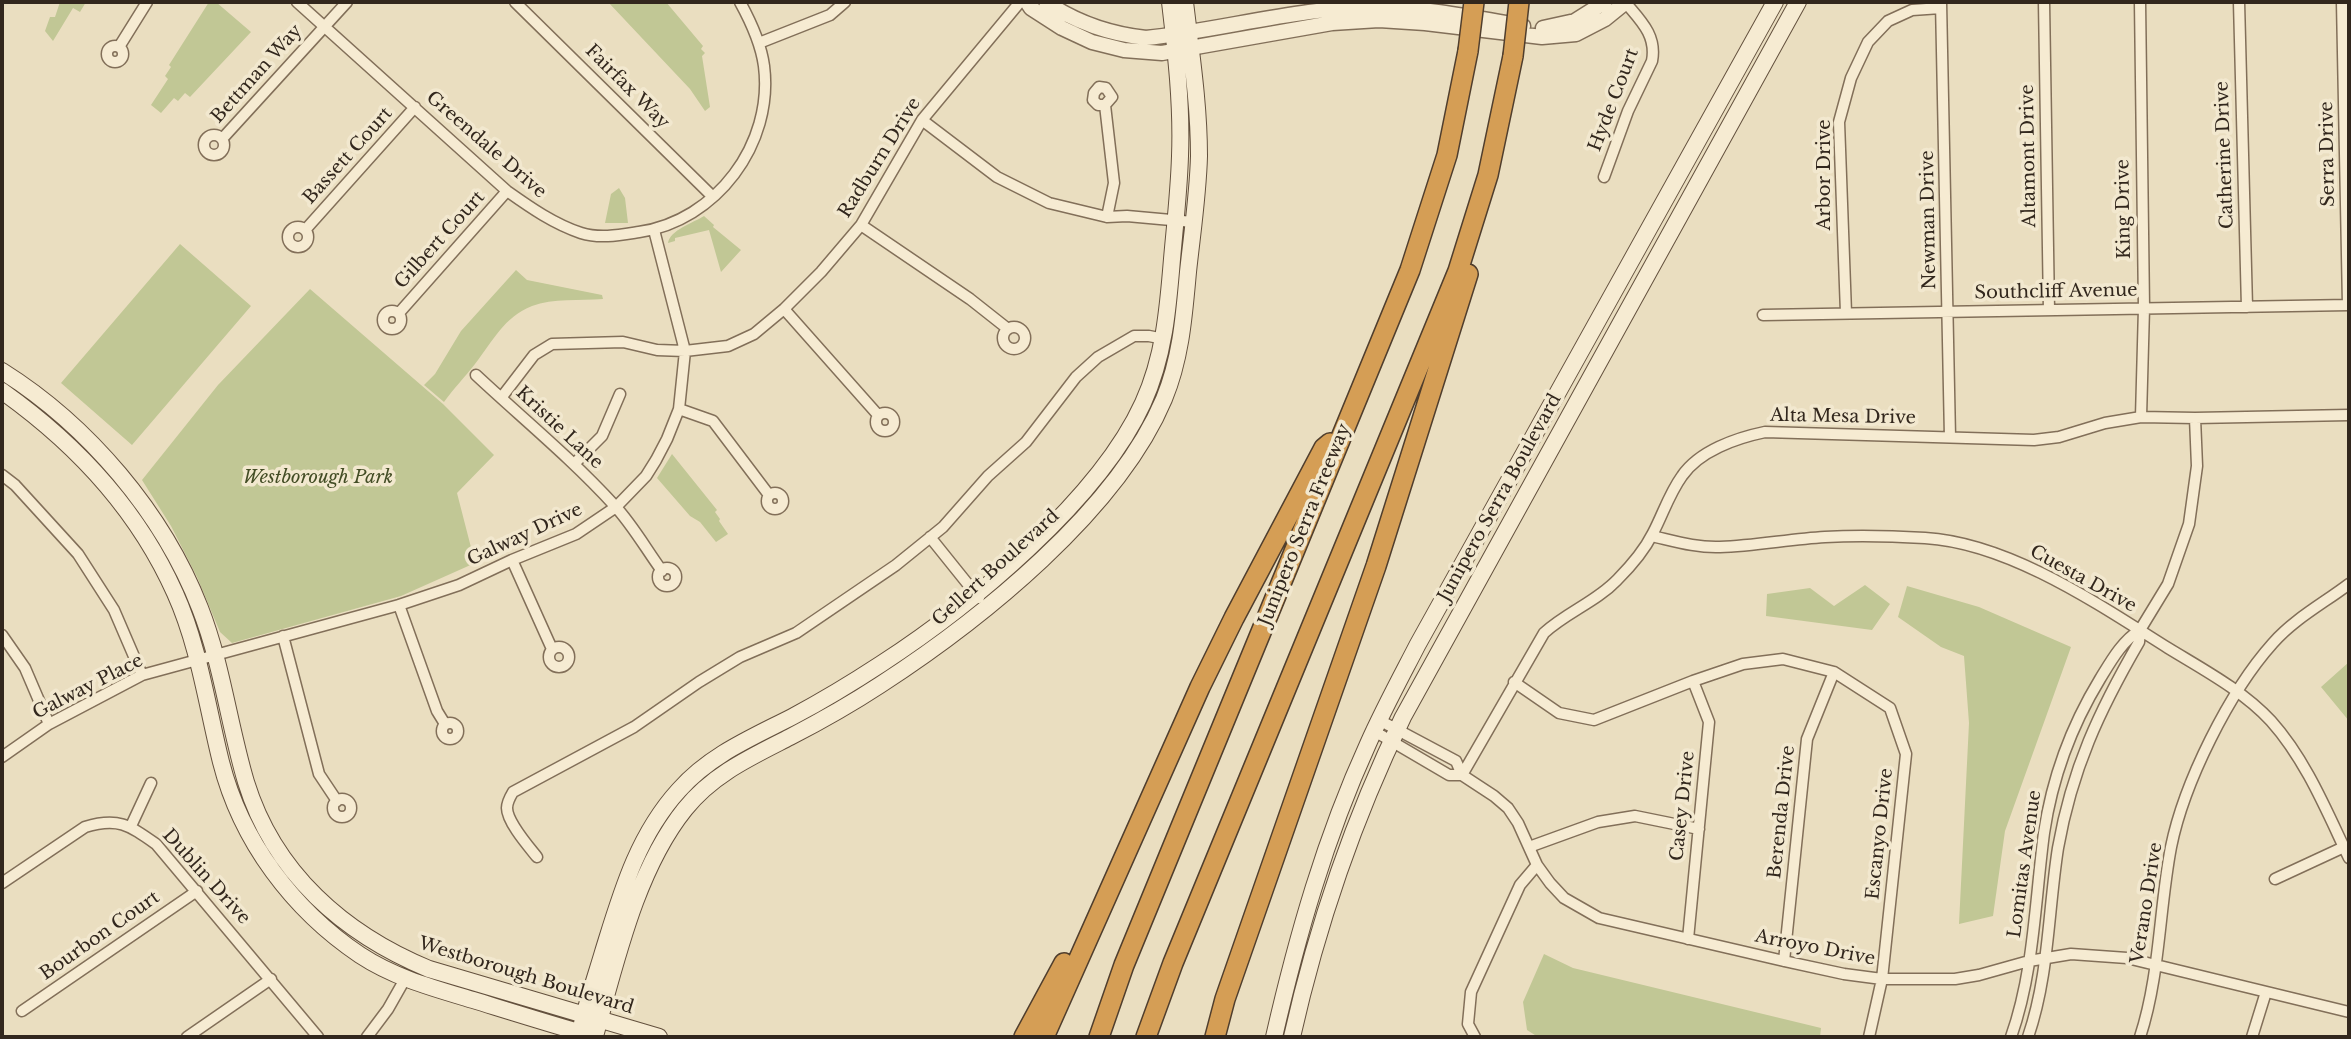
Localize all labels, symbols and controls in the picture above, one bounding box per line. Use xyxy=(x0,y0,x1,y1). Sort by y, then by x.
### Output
street label: Bettman Way xyxy=(207,20,307,128)
street label: Fairfax Way xyxy=(580,40,674,134)
street label: Hyde Court xyxy=(1584,45,1644,155)
street label: Catherine Drive xyxy=(2212,81,2238,229)
street label: Altamont Drive xyxy=(2017,84,2041,228)
street label: Greendale Drive xyxy=(422,87,550,203)
street label: Radburn Drive xyxy=(834,94,926,222)
street label: Serra Drive xyxy=(2316,101,2340,207)
street label: Bassett Court xyxy=(299,103,397,209)
street label: Arbor Drive xyxy=(1814,119,1836,231)
street label: Newman Drive xyxy=(1917,150,1941,290)
street label: King Drive xyxy=(2112,159,2136,259)
street label: Gilbert Court xyxy=(391,187,489,293)
street label: Southcliff Avenue xyxy=(1974,280,2138,304)
street label: Kristie Lane xyxy=(511,382,607,474)
street label: Junipero Serra Boulevard xyxy=(1434,390,1566,606)
street label: Alta Mesa Drive xyxy=(1770,405,1916,429)
street label: Junipero Serra Freeway xyxy=(1254,421,1356,629)
park label: Westborough Park xyxy=(243,467,393,489)
street label: Galway Drive xyxy=(464,499,586,571)
street label: Gellert Boulevard xyxy=(928,505,1064,631)
street label: Cuesta Drive xyxy=(2026,541,2140,617)
street label: Galway Place xyxy=(29,650,147,724)
street label: Berenda Drive xyxy=(1764,744,1800,880)
street label: Casey Drive xyxy=(1666,750,1700,862)
street label: Escanyo Drive xyxy=(1862,767,1898,901)
street label: Lomitas Avenue xyxy=(2004,789,2046,939)
street label: Dublin Drive xyxy=(158,825,254,929)
street label: Verano Drive xyxy=(2127,841,2167,965)
street label: Bourbon Court xyxy=(36,887,164,985)
street label: Arroyo Drive xyxy=(1753,926,1877,970)
street label: Westborough Boulevard xyxy=(416,933,636,1019)

